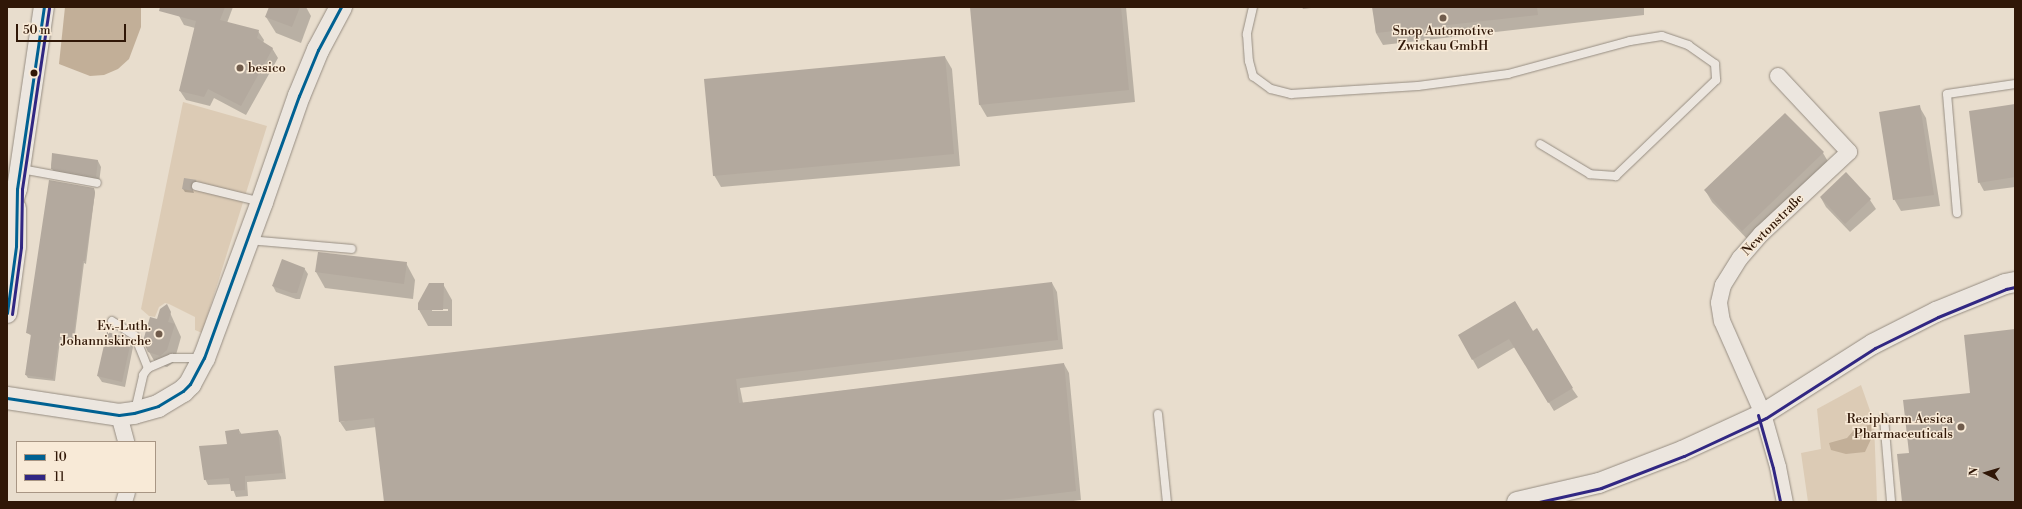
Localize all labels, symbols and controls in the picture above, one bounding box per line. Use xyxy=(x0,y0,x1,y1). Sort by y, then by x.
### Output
marker: Snop Automotive Zwickau GmbH xyxy=(1438,13,1448,23)
scale bar xyxy=(18,16,128,42)
text: 50 m xyxy=(23,23,51,38)
place label: Snop Automotive Zwickau GmbH xyxy=(1393,24,1493,55)
place label: besico xyxy=(248,60,286,76)
marker: besico xyxy=(235,63,245,73)
unlabelled marker xyxy=(29,68,39,78)
street label: Newtonstraße xyxy=(1739,191,1807,259)
place label: Ev.-Luth. Johanniskirche xyxy=(61,319,151,350)
marker: Ev.-Luth. Johanniskirche xyxy=(154,329,164,339)
place label: Recipharm Aesica Pharmaceuticals xyxy=(1847,412,1953,443)
marker: Recipharm Aesica Pharmaceuticals xyxy=(1956,422,1966,432)
legend xyxy=(16,441,156,493)
text: 10 xyxy=(54,450,67,465)
north arrow xyxy=(1966,453,2006,493)
text: N xyxy=(1967,467,1981,477)
text: 11 xyxy=(54,470,65,485)

